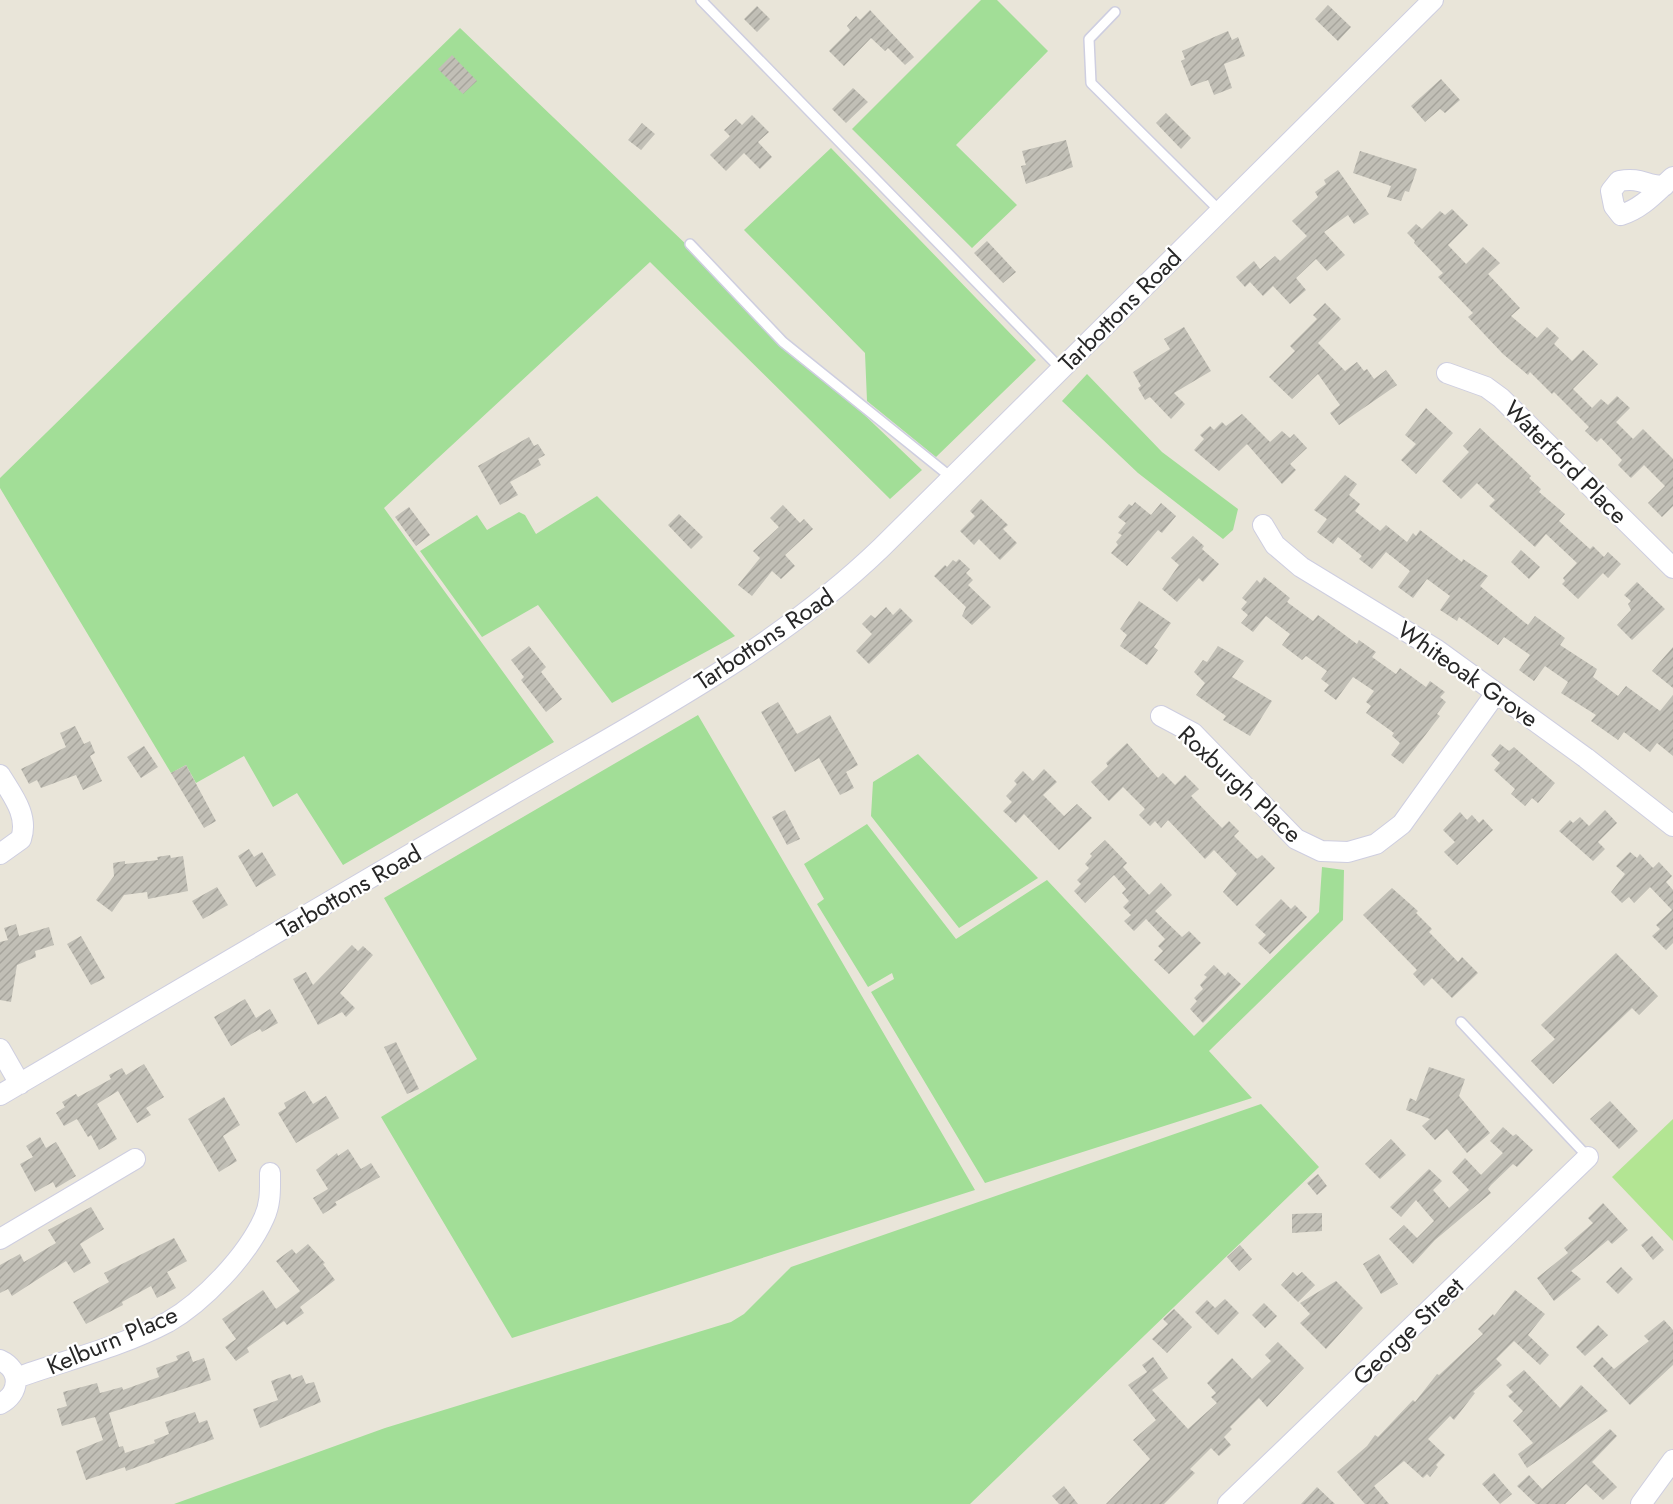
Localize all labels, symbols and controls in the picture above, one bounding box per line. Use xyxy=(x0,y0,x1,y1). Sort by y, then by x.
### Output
street label: Tarbottons Road xyxy=(1051,241,1189,379)
street label: Waterford Place xyxy=(1496,392,1636,532)
street label: Tarbottons Road xyxy=(687,579,841,699)
street label: Whiteoak Grove xyxy=(1390,612,1546,736)
street label: Roxburgh Place xyxy=(1170,717,1310,851)
street label: Tarbottons Road xyxy=(270,836,428,946)
street label: George Street xyxy=(1345,1269,1472,1393)
street label: Kelburn Place xyxy=(41,1297,183,1383)

